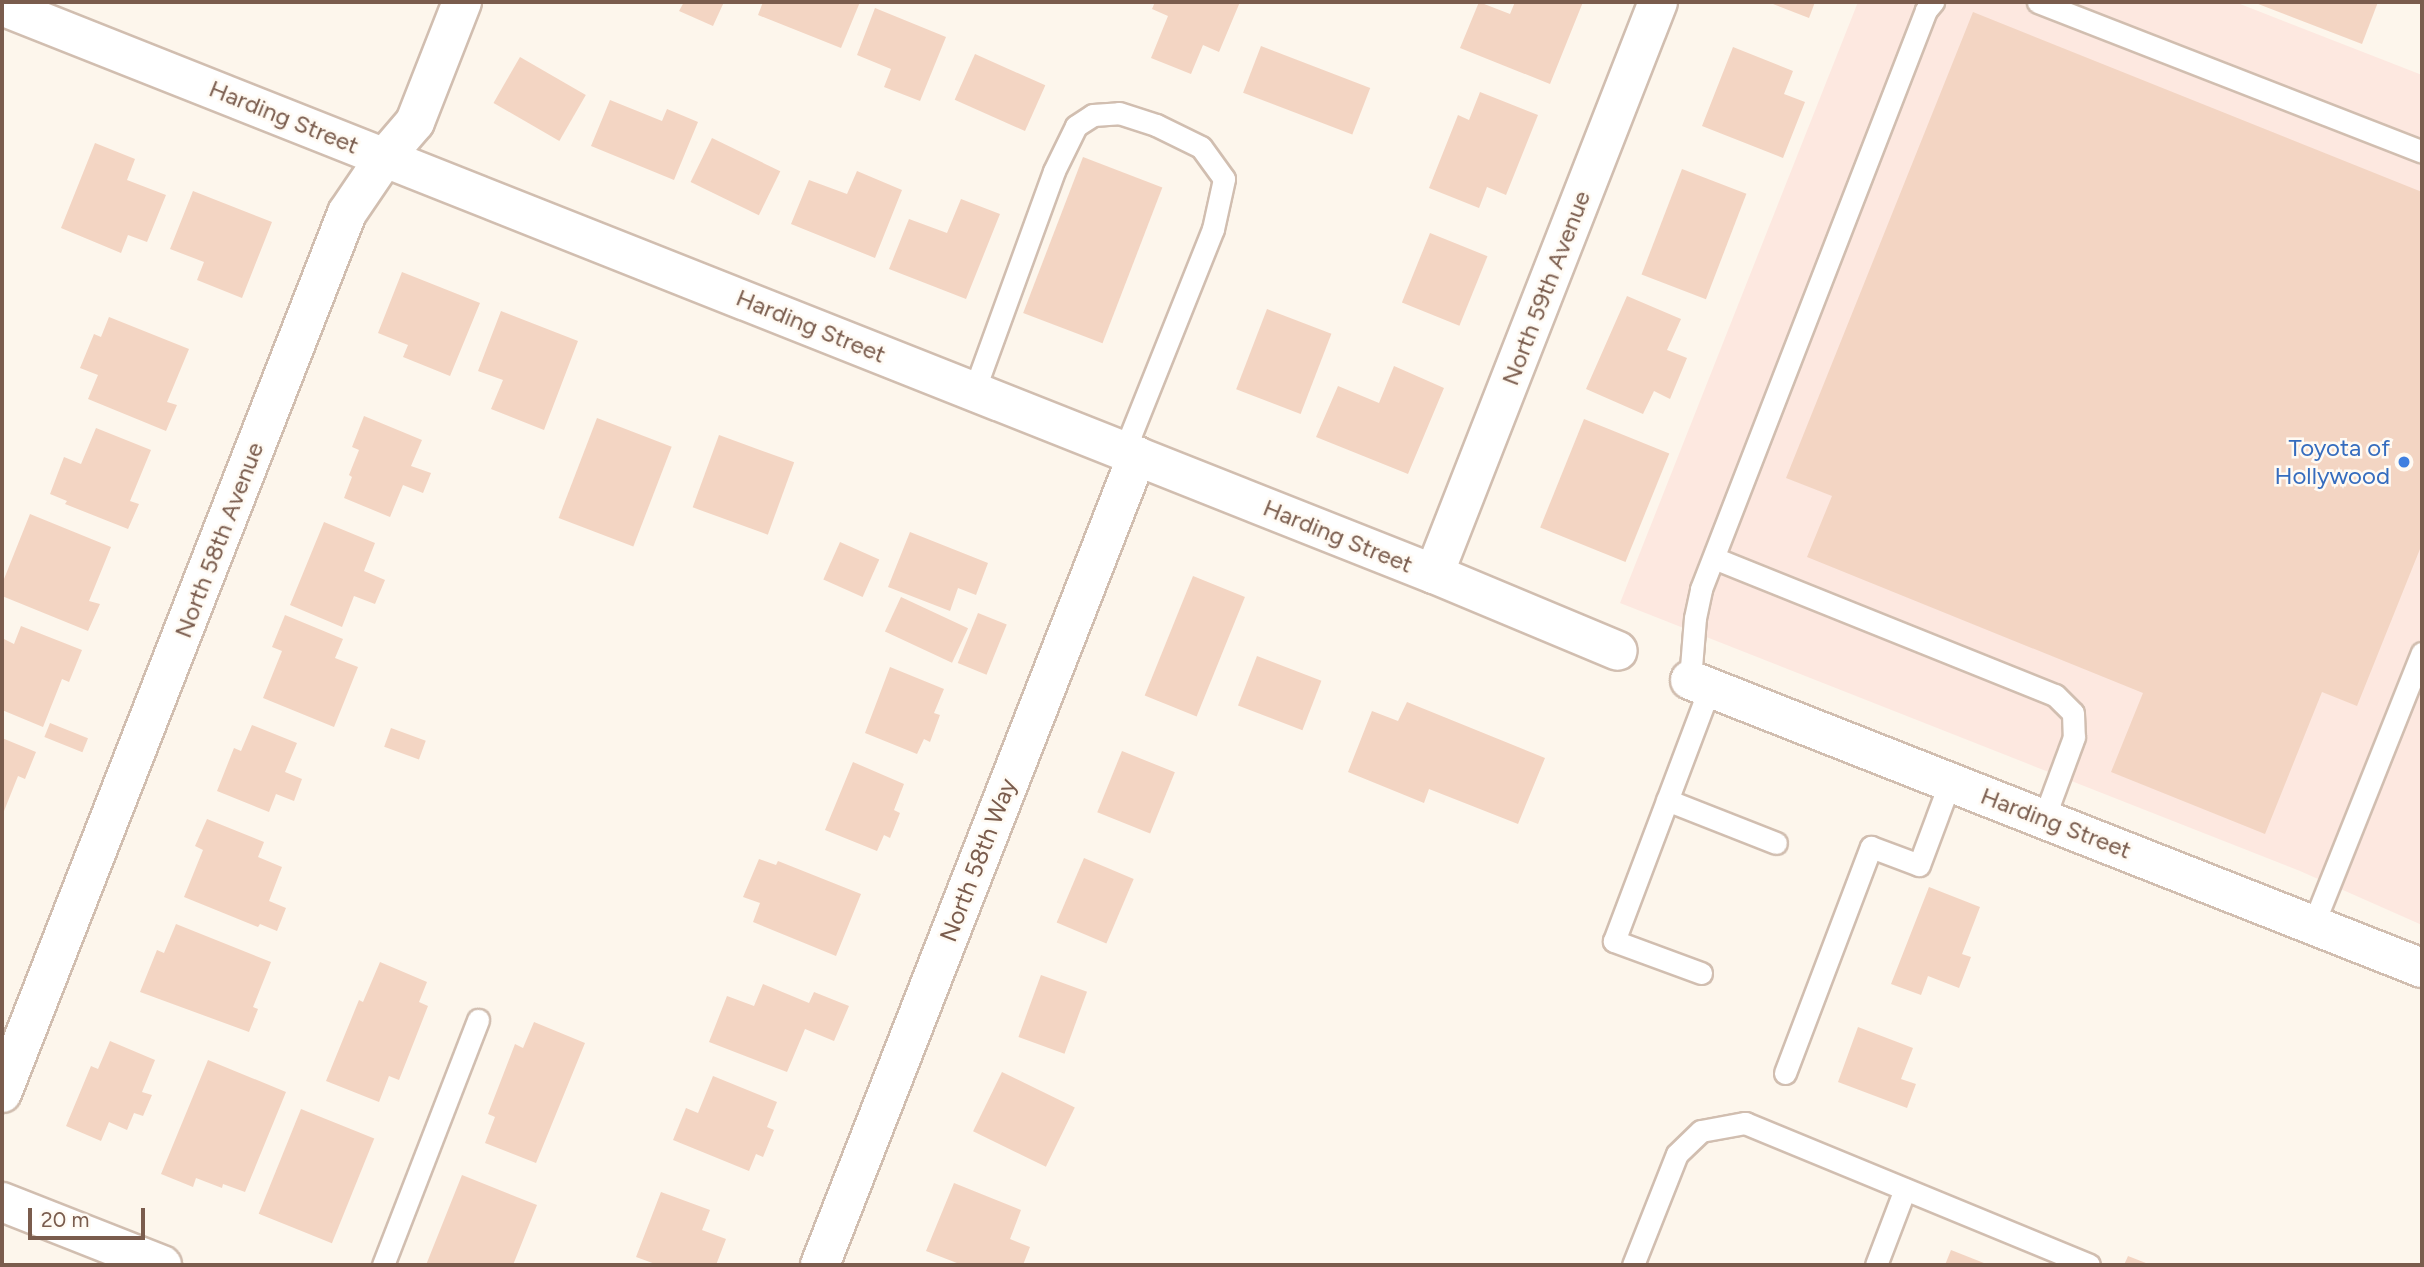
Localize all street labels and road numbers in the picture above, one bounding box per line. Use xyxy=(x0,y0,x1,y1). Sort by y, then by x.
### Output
street label: Harding Street xyxy=(205,74,363,160)
street label: North 59th Avenue xyxy=(1496,187,1596,389)
street label: Harding Street xyxy=(732,283,890,369)
street label: North 58th Avenue xyxy=(168,438,270,642)
street label: Harding Street xyxy=(1259,493,1417,579)
street label: North 58th Way xyxy=(934,774,1022,946)
street label: Harding Street xyxy=(1977,781,2135,865)

